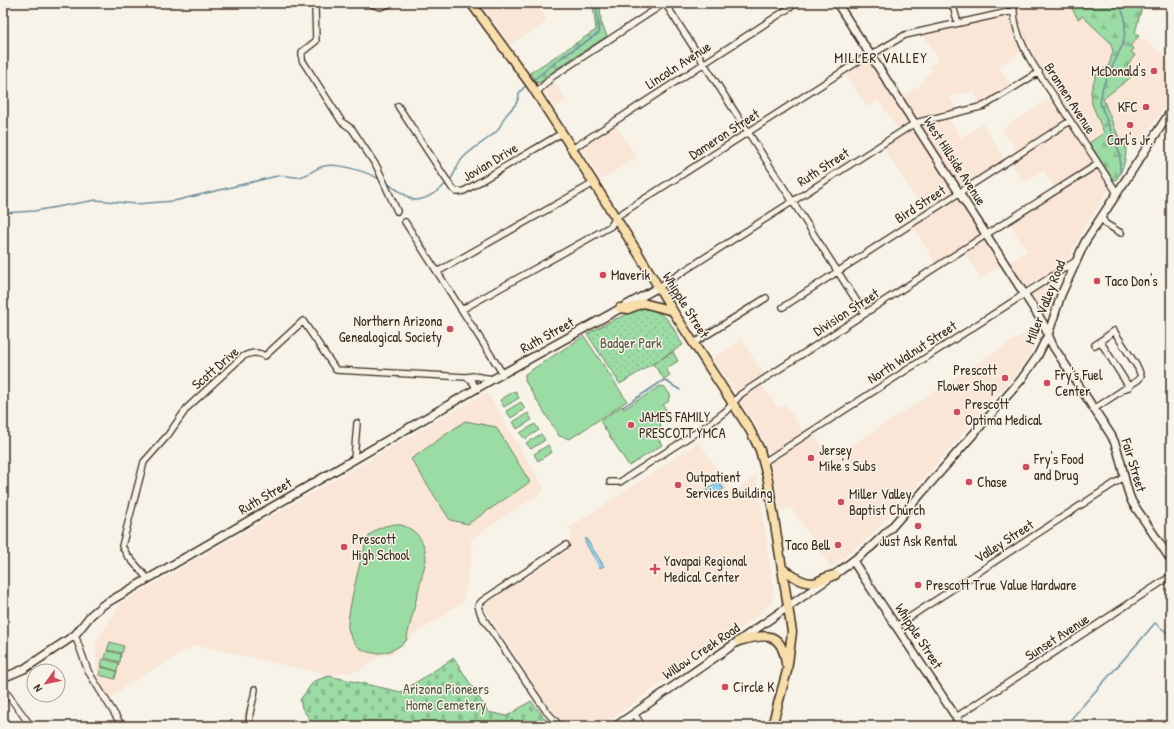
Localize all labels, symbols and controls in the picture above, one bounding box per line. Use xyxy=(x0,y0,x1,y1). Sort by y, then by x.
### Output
street label: Lincoln Avenue xyxy=(641,36,715,93)
district label: MILLER VALLEY xyxy=(834,47,928,68)
street label: Brannen Avenue xyxy=(1040,58,1101,137)
place label: McDonald's xyxy=(1091,61,1146,80)
marker: McDonald's xyxy=(1149,66,1159,76)
place label: KFC xyxy=(1118,97,1138,116)
marker: KFC xyxy=(1141,102,1151,112)
street label: Dameron Street xyxy=(685,104,763,163)
street label: West Hillside Avenue xyxy=(920,113,991,209)
marker: Carl's Jr. xyxy=(1125,120,1135,130)
place label: Carl's Jr. xyxy=(1107,130,1153,149)
street label: Jovian Drive xyxy=(459,138,521,185)
street label: Ruth Street xyxy=(793,143,853,190)
street label: Bird Street xyxy=(891,180,949,227)
street label: Miller Valley Road xyxy=(1020,256,1070,347)
place label: Maverik xyxy=(611,265,651,284)
street label: Whipple Street xyxy=(658,268,714,342)
marker: Maverik xyxy=(598,270,608,280)
place label: Taco Don's xyxy=(1105,271,1158,290)
marker: Taco Don's xyxy=(1092,276,1102,286)
street label: Division Street xyxy=(809,283,882,340)
place label: Northern Arizona Genealogical Society xyxy=(339,311,443,347)
street label: Ruth Street xyxy=(517,312,577,357)
street label: North Walnut Street xyxy=(863,316,960,388)
marker: Northern Arizona Genealogical Society xyxy=(445,324,455,334)
park label: Badger Park xyxy=(600,333,662,353)
street label: Scott Drive xyxy=(187,342,243,393)
place label: Prescott Flower Shop xyxy=(937,360,997,396)
place label: Fry's Fuel Center xyxy=(1054,365,1103,400)
marker: Prescott Flower Shop xyxy=(1000,373,1010,383)
marker: Fry's Fuel Center xyxy=(1042,378,1052,388)
place label: Prescott Optima Medical xyxy=(965,394,1042,430)
place label: JAMES FAMILY PRESCOTT YMCA xyxy=(639,407,726,442)
marker: Prescott Optima Medical xyxy=(952,407,962,417)
marker: JAMES FAMILY PRESCOTT YMCA xyxy=(626,420,636,430)
street label: Fair Street xyxy=(1117,435,1152,494)
place label: Jersey Mike's Subs xyxy=(819,440,876,475)
place label: Fry's Food and Drug xyxy=(1033,449,1084,485)
marker: Jersey Mike's Subs xyxy=(806,453,816,463)
marker: Fry's Food and Drug xyxy=(1021,462,1031,472)
place label: Outpatient Services Building xyxy=(686,467,772,503)
place label: Chase xyxy=(977,472,1007,491)
street label: Ruth Street xyxy=(235,473,295,518)
marker: Chase xyxy=(964,477,974,487)
marker: Outpatient Services Building xyxy=(673,480,683,490)
place label: Miller Valley Baptist Church xyxy=(849,484,925,520)
marker: Miller Valley Baptist Church xyxy=(836,497,846,507)
street label: Valley Street xyxy=(971,514,1038,568)
marker: Just Ask Rental xyxy=(913,521,923,531)
place label: Prescott High School xyxy=(352,529,410,565)
place label: Just Ask Rental xyxy=(879,531,957,550)
place label: Taco Bell xyxy=(785,535,831,554)
marker: Taco Bell xyxy=(833,540,843,550)
marker: Prescott High School xyxy=(339,542,349,552)
place label: Yavapai Regional Medical Center xyxy=(664,551,747,586)
marker: Yavapai Regional Medical Center xyxy=(649,563,661,575)
place label: Prescott True Value Hardware xyxy=(926,575,1077,594)
marker: Prescott True Value Hardware xyxy=(913,580,923,590)
street label: Whipple Street xyxy=(890,599,948,673)
street label: Sunset Avenue xyxy=(1021,609,1093,664)
street label: Willow Creek Road xyxy=(658,617,744,683)
north arrow xyxy=(26,663,66,703)
place label: Circle K xyxy=(733,677,775,696)
park label: Arizona Pioneers Home Cemetery xyxy=(403,679,489,715)
text: N xyxy=(30,682,45,695)
marker: Circle K xyxy=(720,682,730,692)

